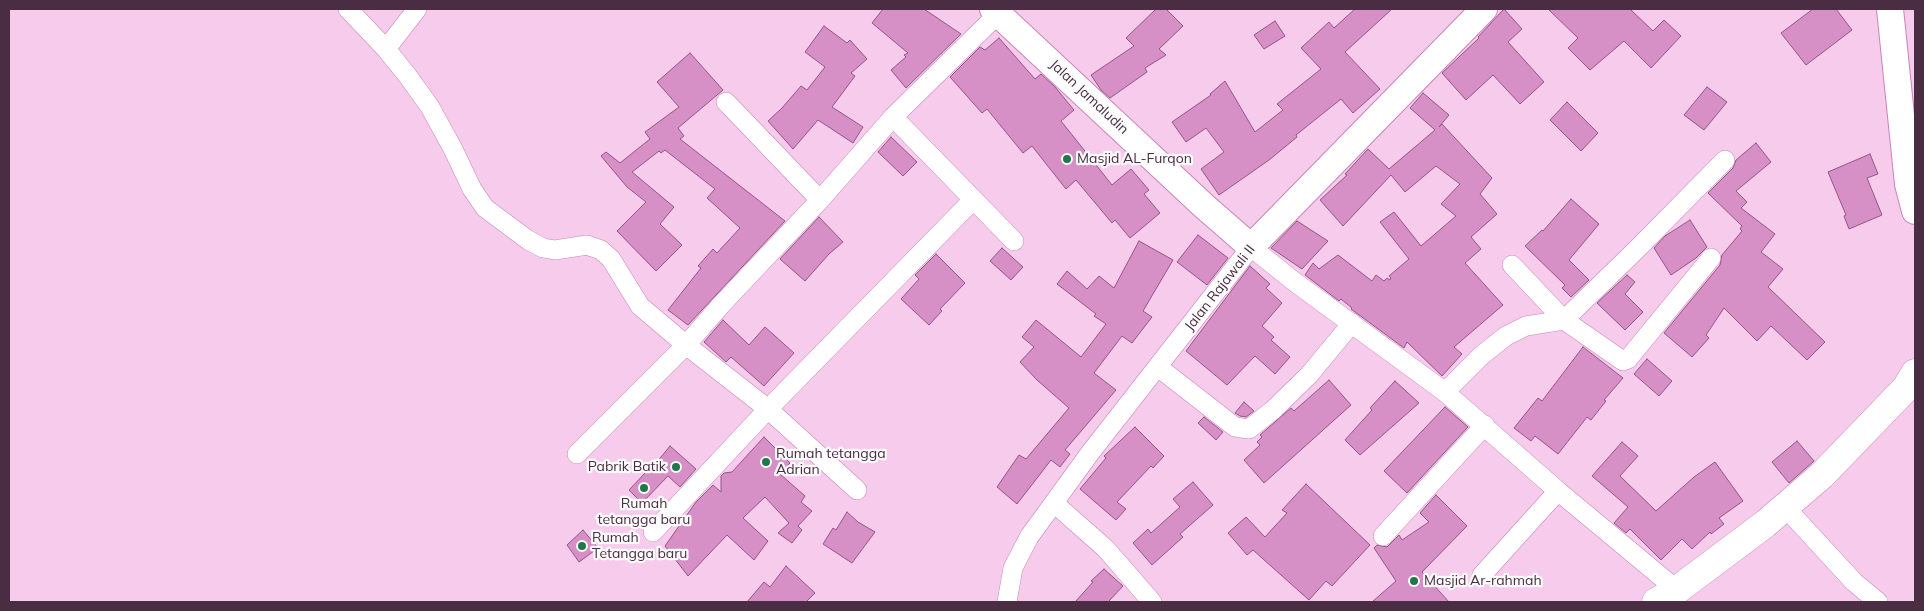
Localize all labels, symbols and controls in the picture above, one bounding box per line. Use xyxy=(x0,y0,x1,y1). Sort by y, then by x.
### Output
street label: Jalan Jamaludin xyxy=(1046,56,1132,138)
place label: Masjid AL-Furqon xyxy=(1077,151,1192,167)
marker: Masjid AL-Furqon xyxy=(1061,153,1073,165)
street label: Jalan Rajawali II xyxy=(1181,242,1259,334)
place label: Rumah tetangga Adrian xyxy=(776,446,886,478)
marker: Rumah tetangga Adrian xyxy=(760,456,772,468)
place label: Pabrik Batik xyxy=(588,459,666,475)
marker: Pabrik Batik xyxy=(670,461,682,473)
marker: Rumah tetangga baru xyxy=(638,482,650,494)
place label: Rumah tetangga baru xyxy=(598,496,690,528)
place label: Rumah Tetangga baru xyxy=(592,530,687,562)
marker: Rumah Tetangga baru xyxy=(576,540,588,552)
place label: Masjid Ar-rahmah xyxy=(1424,573,1542,589)
marker: Masjid Ar-rahmah xyxy=(1408,575,1420,587)

